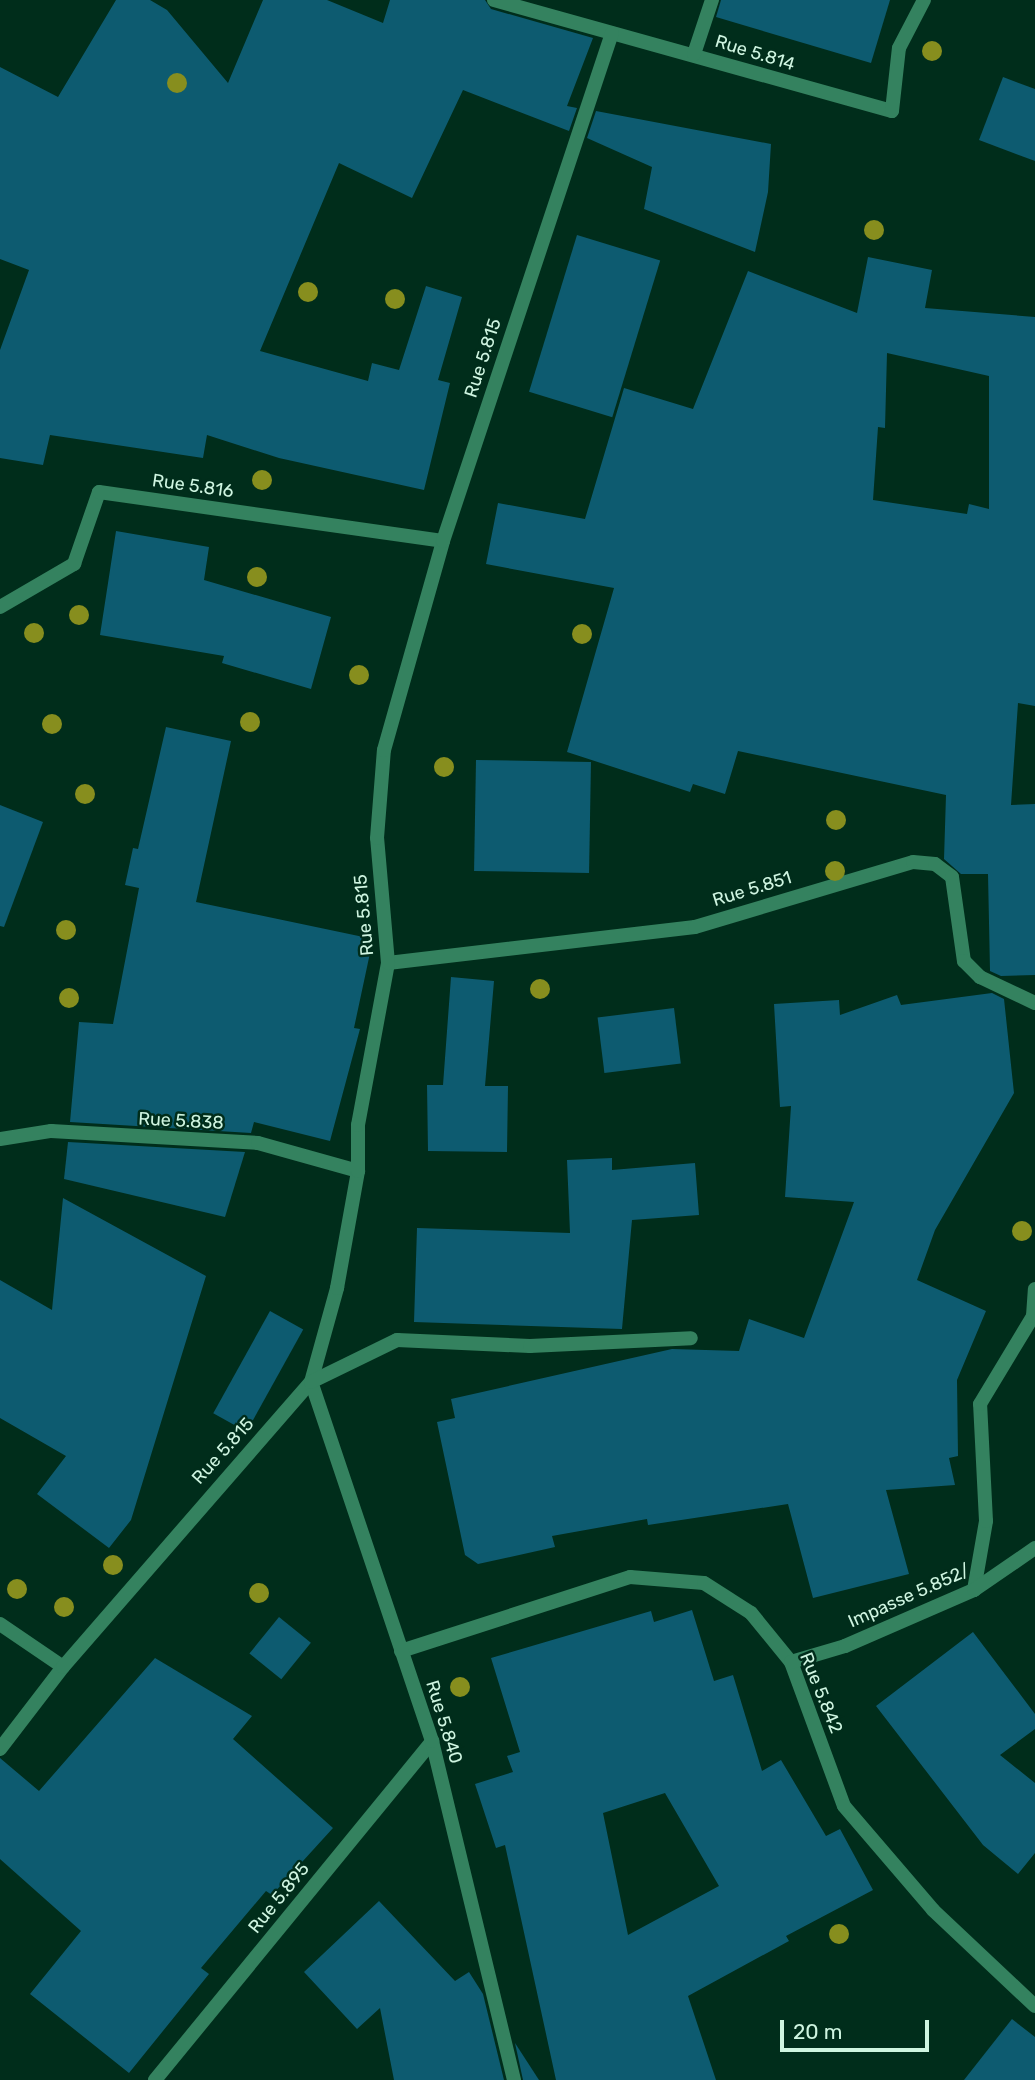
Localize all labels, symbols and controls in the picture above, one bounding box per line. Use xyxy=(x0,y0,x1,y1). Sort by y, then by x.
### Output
street label: Rue 5.814 xyxy=(712,31,798,75)
street label: Rue 5.815 xyxy=(460,316,506,400)
street label: Rue 5.816 xyxy=(151,470,235,502)
street label: Rue 5.851 xyxy=(710,867,794,911)
street label: Rue 5.815 xyxy=(350,873,378,957)
street label: Rue 5.838 xyxy=(138,1108,224,1134)
street label: Rue 5.815 xyxy=(188,1413,258,1489)
street label: Impasse 5.852/ xyxy=(845,1560,973,1632)
street label: Rue 5.842 xyxy=(795,1649,847,1737)
street label: Rue 5.840 xyxy=(421,1678,467,1766)
street label: Rue 5.895 xyxy=(244,1858,314,1938)
scale bar xyxy=(783,2007,932,2050)
text: 20 m xyxy=(793,2019,842,2044)

